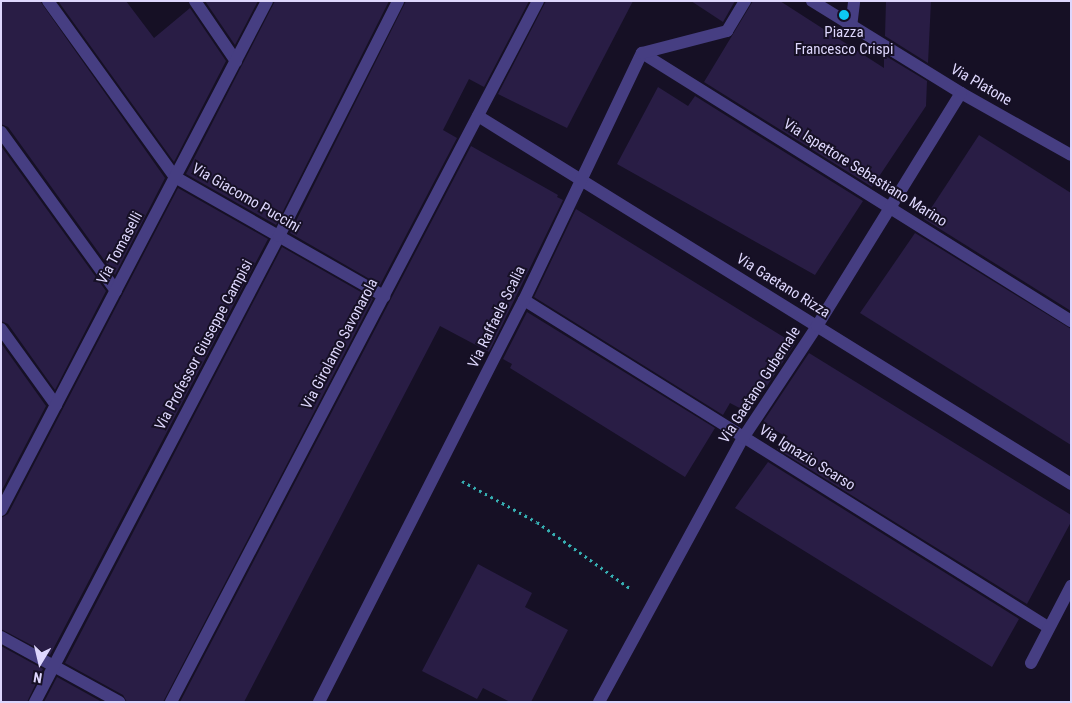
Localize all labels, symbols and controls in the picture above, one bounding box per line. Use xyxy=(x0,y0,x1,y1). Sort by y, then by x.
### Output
marker: Piazza Francesco Crispi xyxy=(838,9,850,21)
place label: Piazza Francesco Crispi xyxy=(795,23,893,58)
street label: Via Platone xyxy=(947,60,1015,110)
street label: Via Ispettore Sebastiano Marino xyxy=(780,115,950,231)
street label: Via Giacomo Puccini xyxy=(189,160,303,236)
street label: Via Tomaselli xyxy=(93,209,147,287)
street label: Via Gaetano Rizza xyxy=(733,250,833,322)
street label: Via Professor Giuseppe Campisi xyxy=(151,257,257,433)
street label: Via Raffaele Scalia xyxy=(465,263,529,371)
street label: Via Girolamo Savonarola xyxy=(298,276,382,412)
street label: Via Gaetano Gubernale xyxy=(716,323,804,447)
street label: Via Ignazio Scarso xyxy=(756,421,858,495)
north arrow xyxy=(15,638,65,688)
text: N xyxy=(32,669,43,686)

